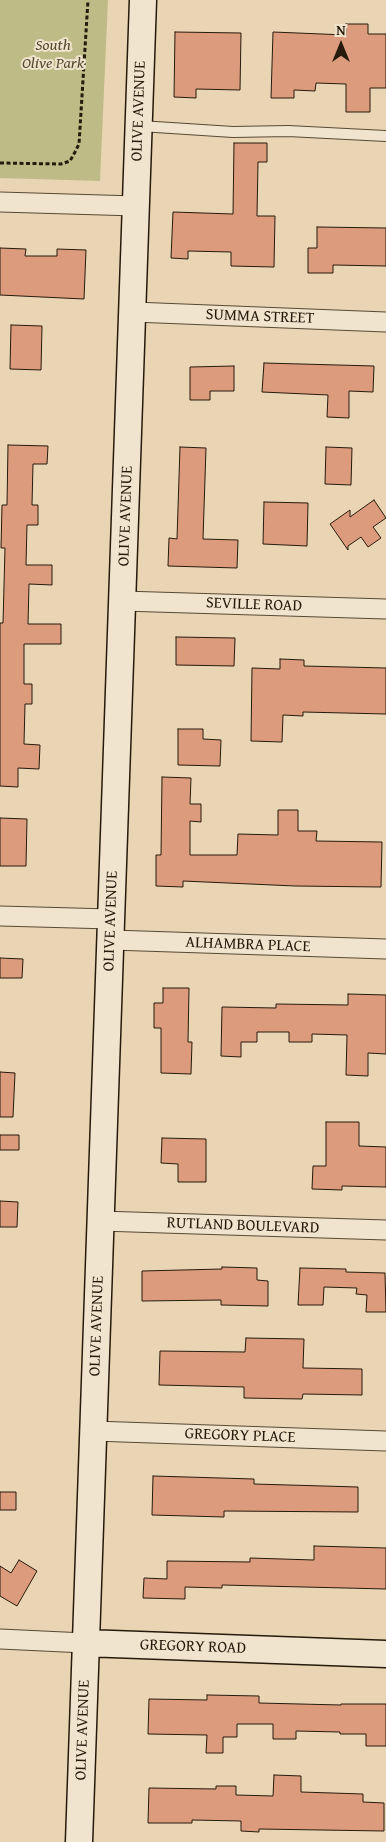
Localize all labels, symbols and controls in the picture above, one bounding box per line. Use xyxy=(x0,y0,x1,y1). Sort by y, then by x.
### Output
north arrow xyxy=(316,20,366,70)
text: N xyxy=(336,20,346,40)
park label: South Olive Park xyxy=(22,36,84,74)
street label: OLIVE AVENUE xyxy=(128,60,150,162)
street label: SUMMA STREET xyxy=(205,306,315,328)
street label: OLIVE AVENUE xyxy=(115,465,137,567)
street label: SEVILLE ROAD xyxy=(205,594,303,616)
street label: OLIVE AVENUE xyxy=(100,870,122,972)
street label: ALHAMBRA PLACE xyxy=(185,933,311,957)
street label: RUTLAND BOULEVARD xyxy=(166,1214,320,1238)
street label: OLIVE AVENUE xyxy=(86,1275,108,1377)
street label: GREGORY PLACE xyxy=(184,1424,296,1448)
street label: GREGORY ROAD xyxy=(140,1636,246,1658)
street label: OLIVE AVENUE xyxy=(72,1679,94,1781)

